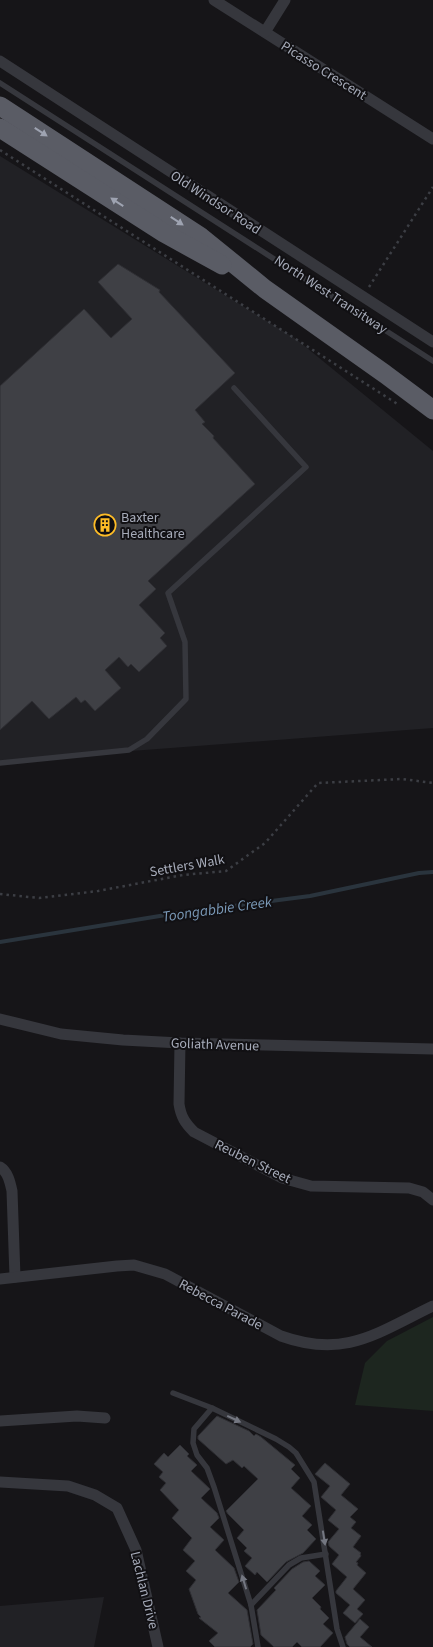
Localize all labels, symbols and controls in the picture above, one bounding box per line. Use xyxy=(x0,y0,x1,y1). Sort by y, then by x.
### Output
street label: Picasso Crescent xyxy=(277,36,370,105)
one-way arrow xyxy=(34,127,48,137)
street label: Old Windsor Road xyxy=(166,166,265,240)
one-way arrow xyxy=(110,198,124,207)
one-way arrow xyxy=(170,216,184,226)
street label: North West Transitway xyxy=(270,251,391,339)
place label: Baxter Healthcare xyxy=(121,508,185,544)
building icon: Baxter Healthcare xyxy=(93,513,117,537)
street label: Settlers Walk xyxy=(148,850,226,882)
water label: Toongabbie Creek xyxy=(161,891,274,928)
street label: Goliath Avenue xyxy=(170,1033,260,1057)
street label: Reuben Street xyxy=(211,1135,294,1189)
street label: Rebecca Parade xyxy=(175,1274,266,1335)
one-way arrow xyxy=(227,1415,241,1423)
one-way arrow xyxy=(320,1530,328,1546)
street label: Lachlan Drive xyxy=(125,1549,163,1631)
one-way arrow xyxy=(240,1575,247,1590)

